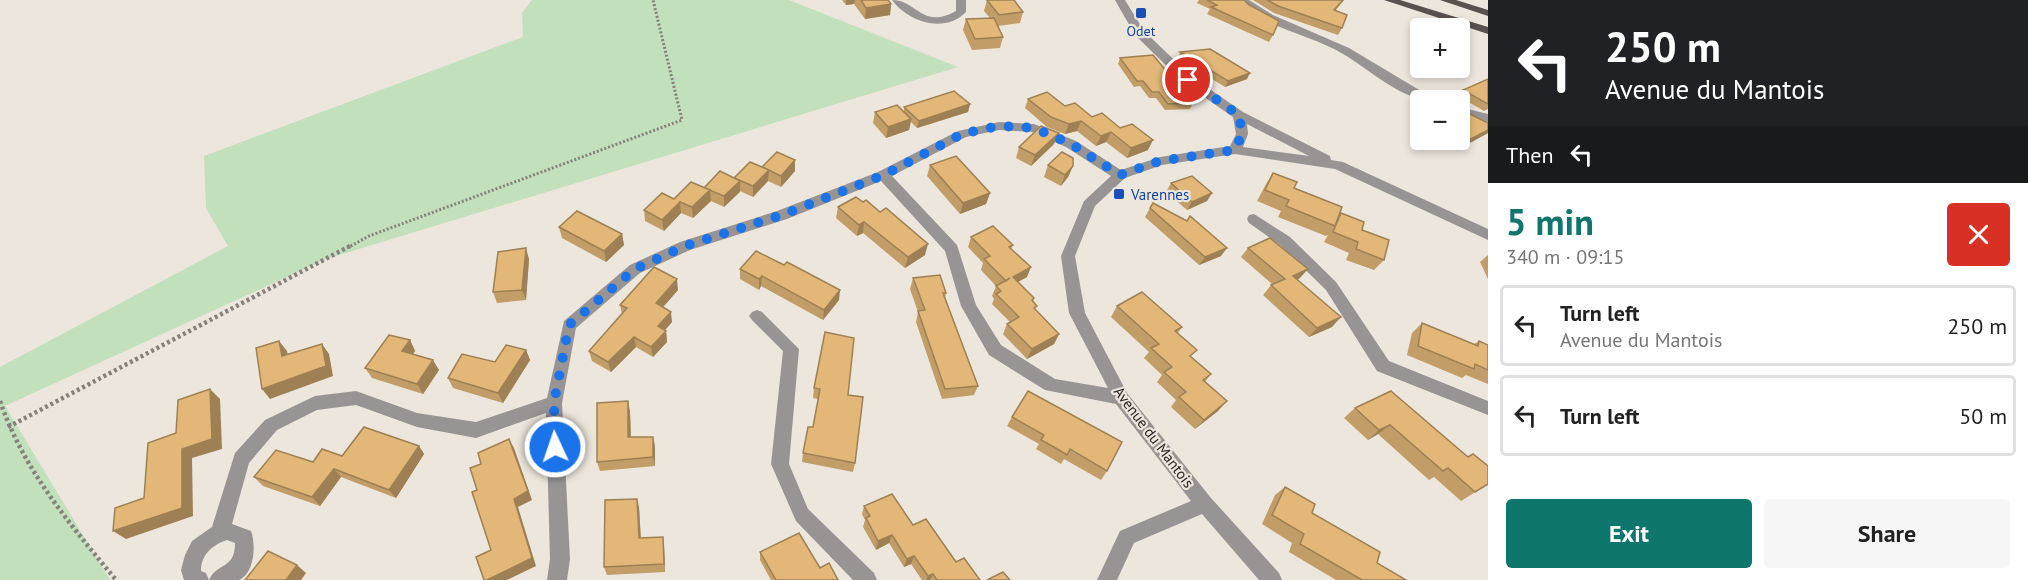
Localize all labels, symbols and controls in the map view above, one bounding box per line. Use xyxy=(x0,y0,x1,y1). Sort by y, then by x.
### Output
marker: Odet xyxy=(1134,6,1148,20)
map controls xyxy=(1410,18,1470,150)
button: + xyxy=(1410,18,1470,78)
text: 250 m xyxy=(1605,19,1721,74)
place label: Odet xyxy=(1127,22,1156,40)
icon: left xyxy=(1506,24,1584,102)
pin xyxy=(1162,54,1213,105)
icon: arrive xyxy=(1171,63,1204,96)
text: Avenue du Mantois xyxy=(1605,72,1824,106)
button: − xyxy=(1410,90,1470,150)
icon: left xyxy=(1565,138,1598,171)
text: Then xyxy=(1506,141,1553,169)
place label: Varennes xyxy=(1130,185,1189,204)
marker: Varennes xyxy=(1112,187,1126,201)
text: 5 min xyxy=(1506,198,1594,245)
button: close xyxy=(1947,203,2010,266)
text: 340 m · 09:15 xyxy=(1506,244,1624,270)
text: Turn left xyxy=(1560,299,1640,327)
icon: left xyxy=(1509,309,1542,342)
text: 250 m xyxy=(1947,312,2007,340)
text: Avenue du Mantois xyxy=(1560,327,1722,353)
street label: Avenue du Mantois xyxy=(1110,383,1198,491)
icon: left xyxy=(1509,399,1542,432)
text: Turn left xyxy=(1560,402,1640,430)
text: 50 m xyxy=(1959,402,2007,430)
position arrow xyxy=(523,415,587,479)
button: Exit xyxy=(1506,499,1752,568)
button: Share xyxy=(1764,499,2010,568)

